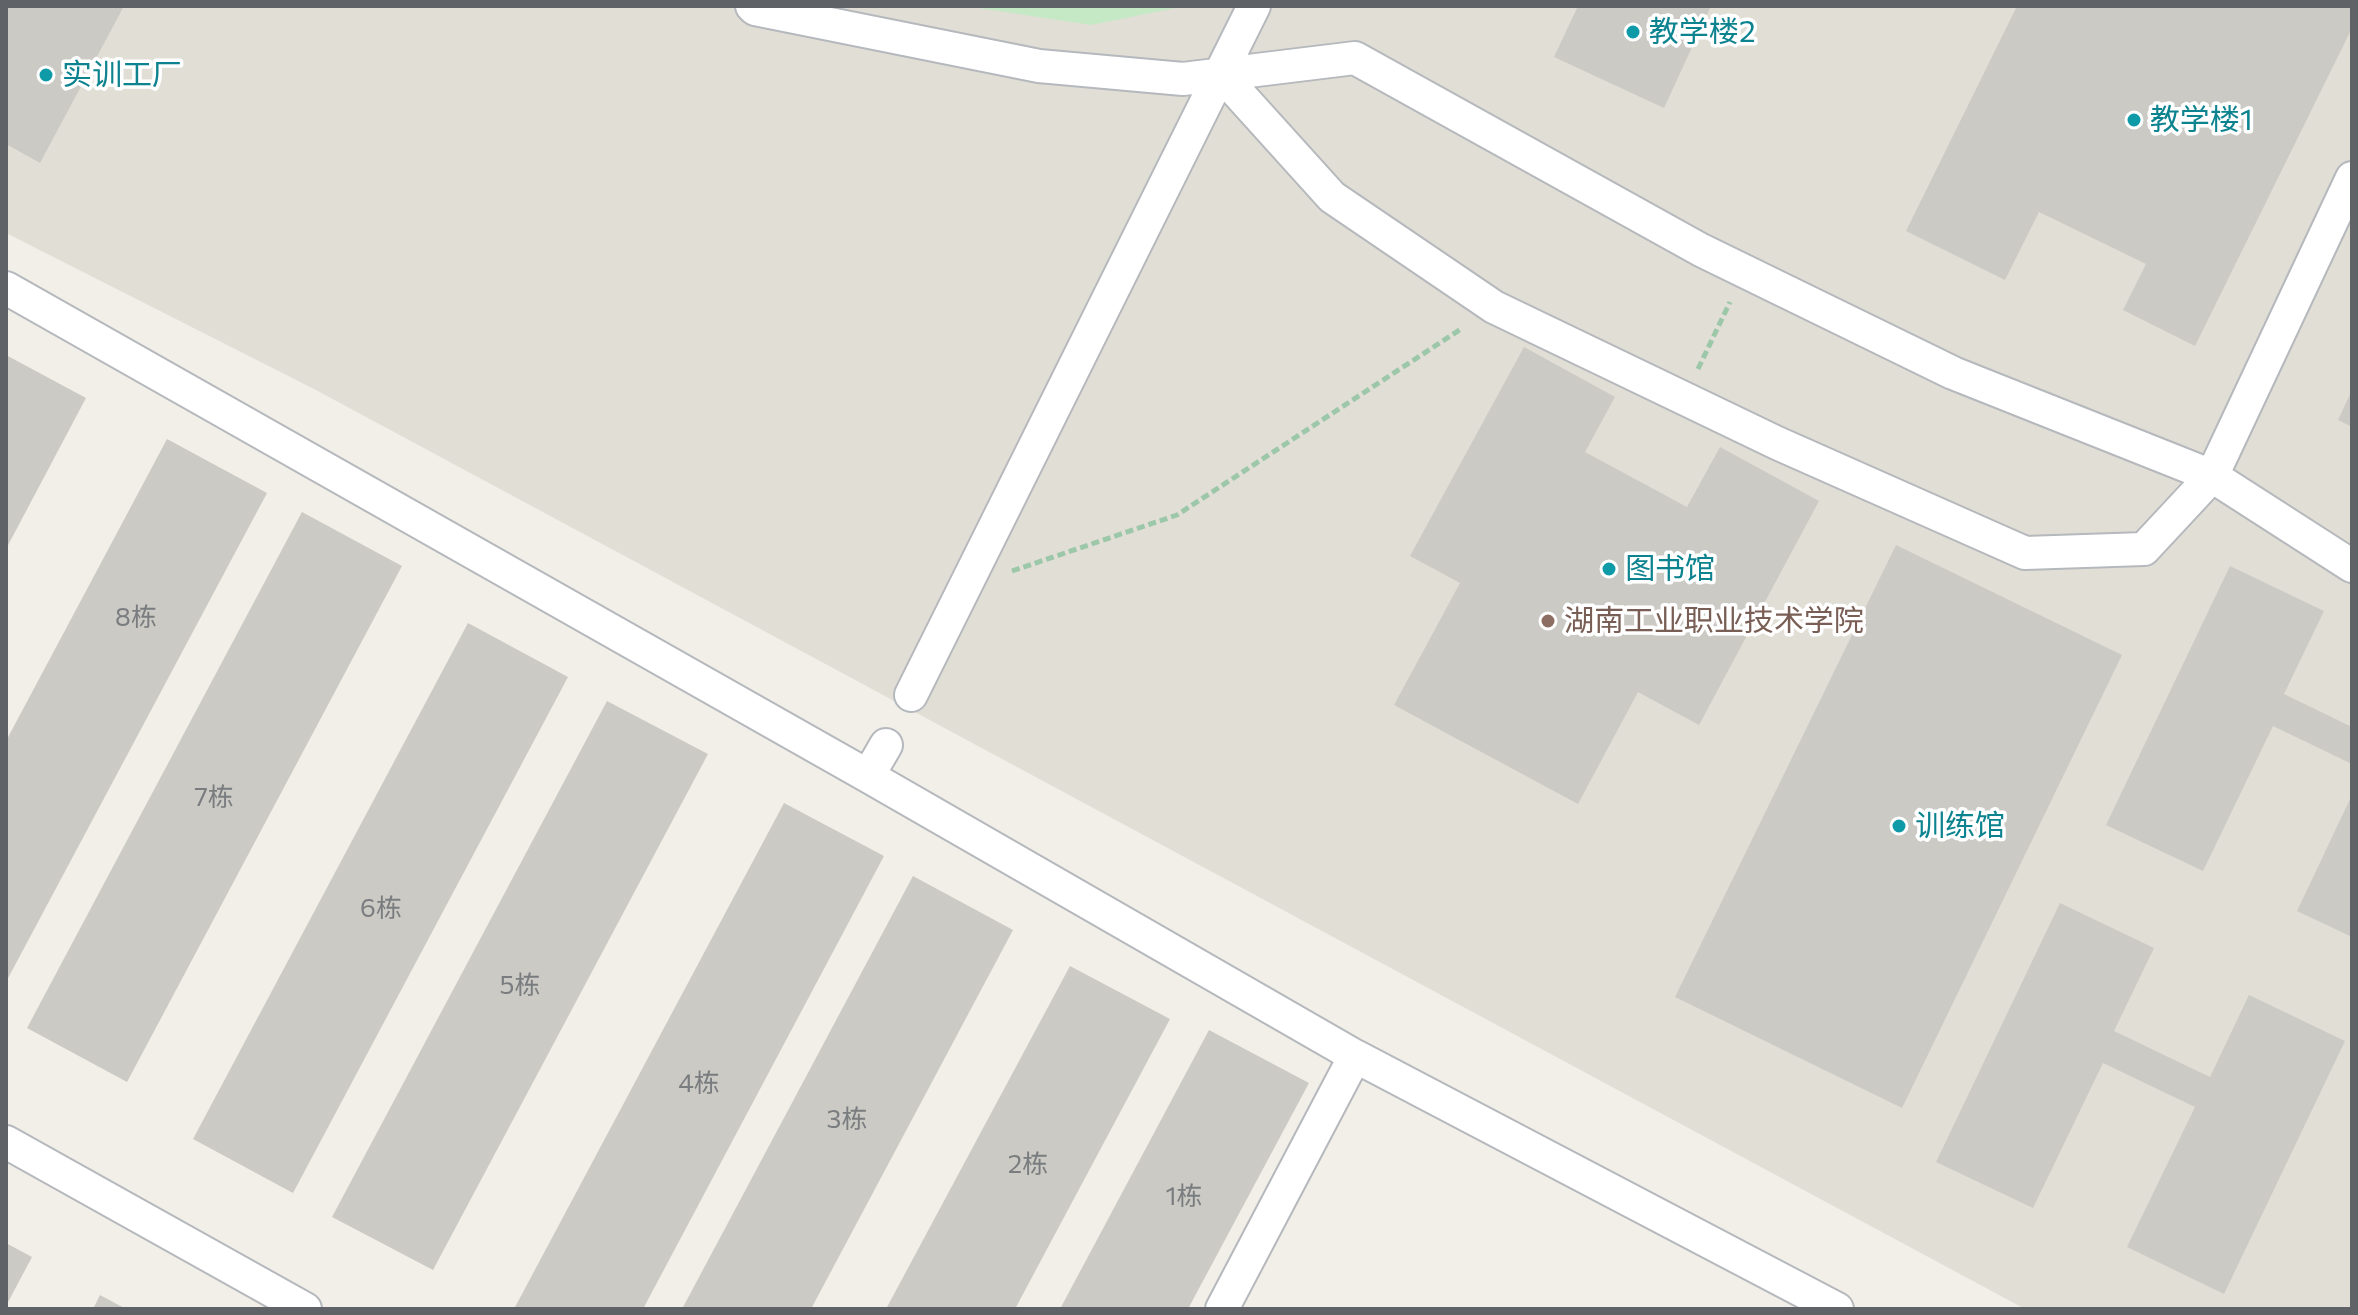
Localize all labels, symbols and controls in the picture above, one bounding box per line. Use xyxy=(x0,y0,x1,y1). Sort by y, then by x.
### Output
place label: 教学楼2 xyxy=(1649,14,1756,50)
marker: 教学楼2 xyxy=(1624,23,1642,41)
place label: 实训工厂 xyxy=(62,57,182,93)
marker: 实训工厂 xyxy=(37,66,55,84)
place label: 教学楼1 xyxy=(2150,102,2253,138)
marker: 教学楼1 xyxy=(2125,111,2143,129)
place label: 图书馆 xyxy=(1625,551,1715,587)
marker: 图书馆 xyxy=(1600,560,1618,578)
house number: 8栋 xyxy=(115,601,157,633)
place label: 湖南工业职业技术学院 xyxy=(1564,603,1864,639)
marker: 湖南工业职业技术学院 xyxy=(1539,612,1557,630)
house number: 7栋 xyxy=(194,781,234,813)
place label: 训练馆 xyxy=(1915,808,2005,844)
marker: 训练馆 xyxy=(1890,817,1908,835)
house number: 6栋 xyxy=(360,892,402,924)
house number: 5栋 xyxy=(500,969,540,1001)
house number: 4栋 xyxy=(678,1067,720,1099)
house number: 3栋 xyxy=(827,1103,867,1135)
house number: 2栋 xyxy=(1008,1148,1048,1180)
house number: 1栋 xyxy=(1165,1180,1203,1212)

